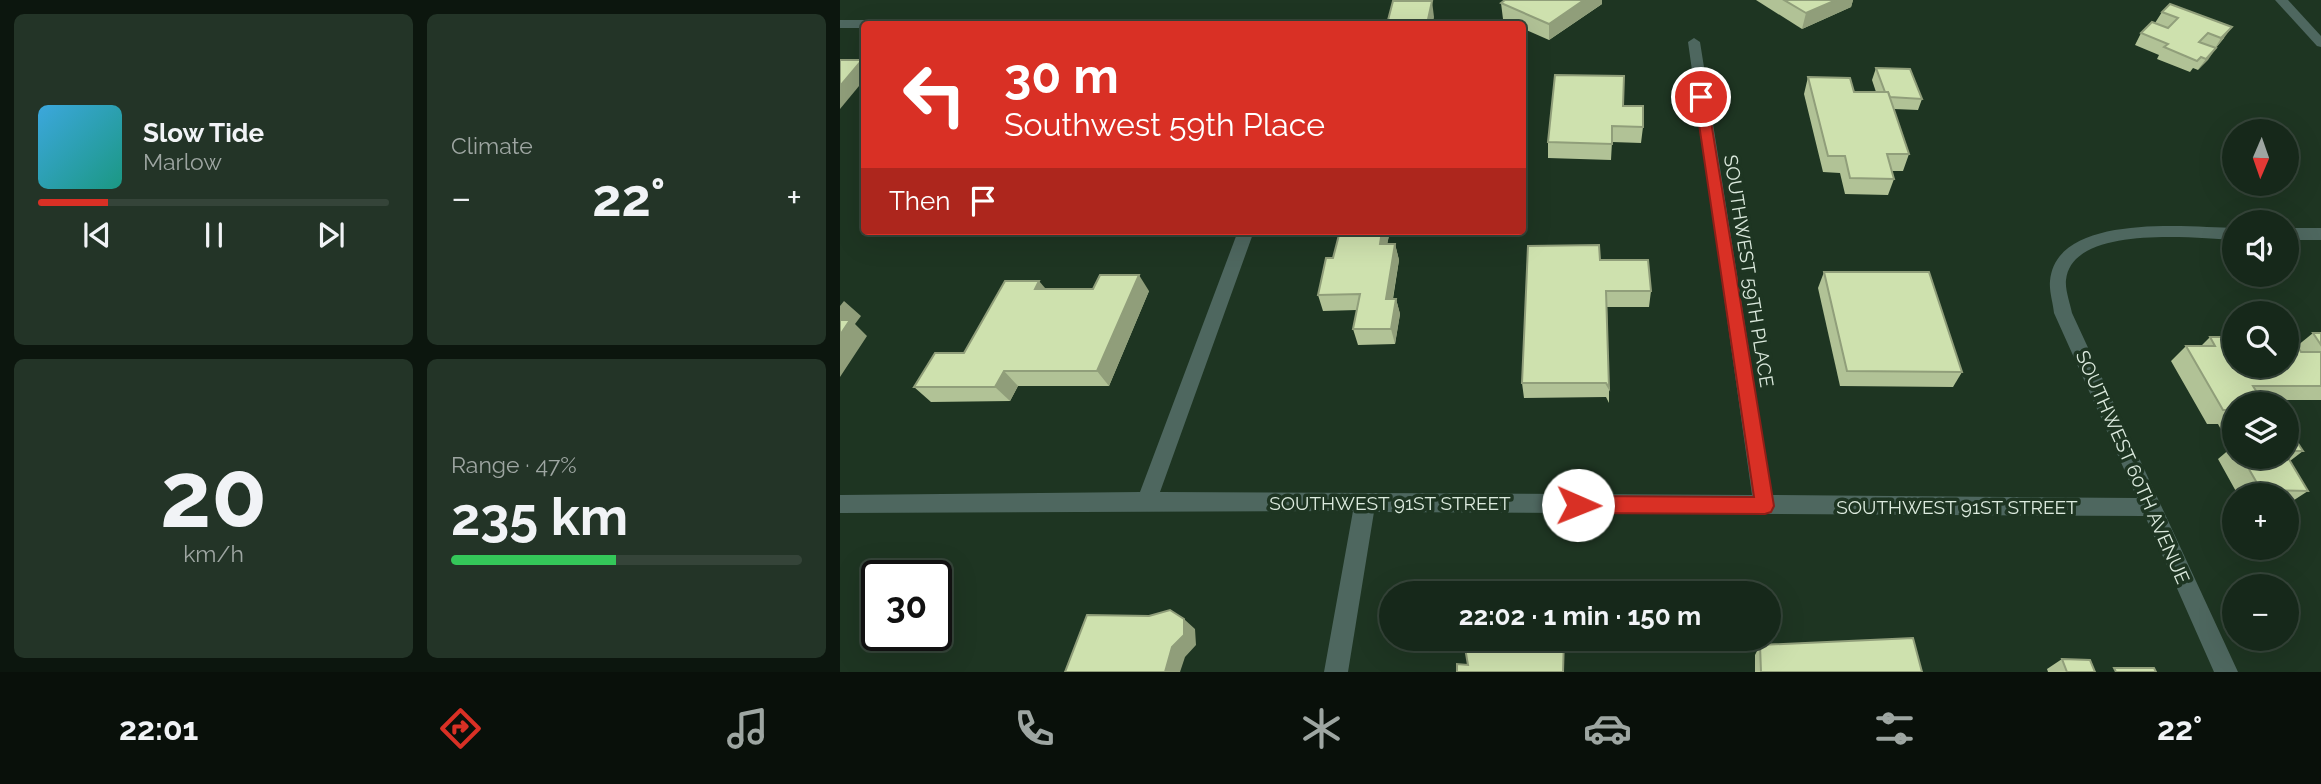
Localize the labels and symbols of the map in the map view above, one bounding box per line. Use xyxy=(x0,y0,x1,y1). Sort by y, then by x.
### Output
pin xyxy=(1671,67,1731,127)
north arrow xyxy=(2222,119,2300,196)
street label: SOUTHWEST 59TH PLACE xyxy=(1720,153,1778,389)
street label: SOUTHWEST 60TH AVENUE xyxy=(2071,347,2195,587)
position arrow xyxy=(1541,468,1615,542)
street label: SOUTHWEST 91ST STREET xyxy=(1269,492,1511,514)
street label: SOUTHWEST 91ST STREET xyxy=(1836,496,2078,518)
speed limit sign: 30 xyxy=(861,560,952,651)

